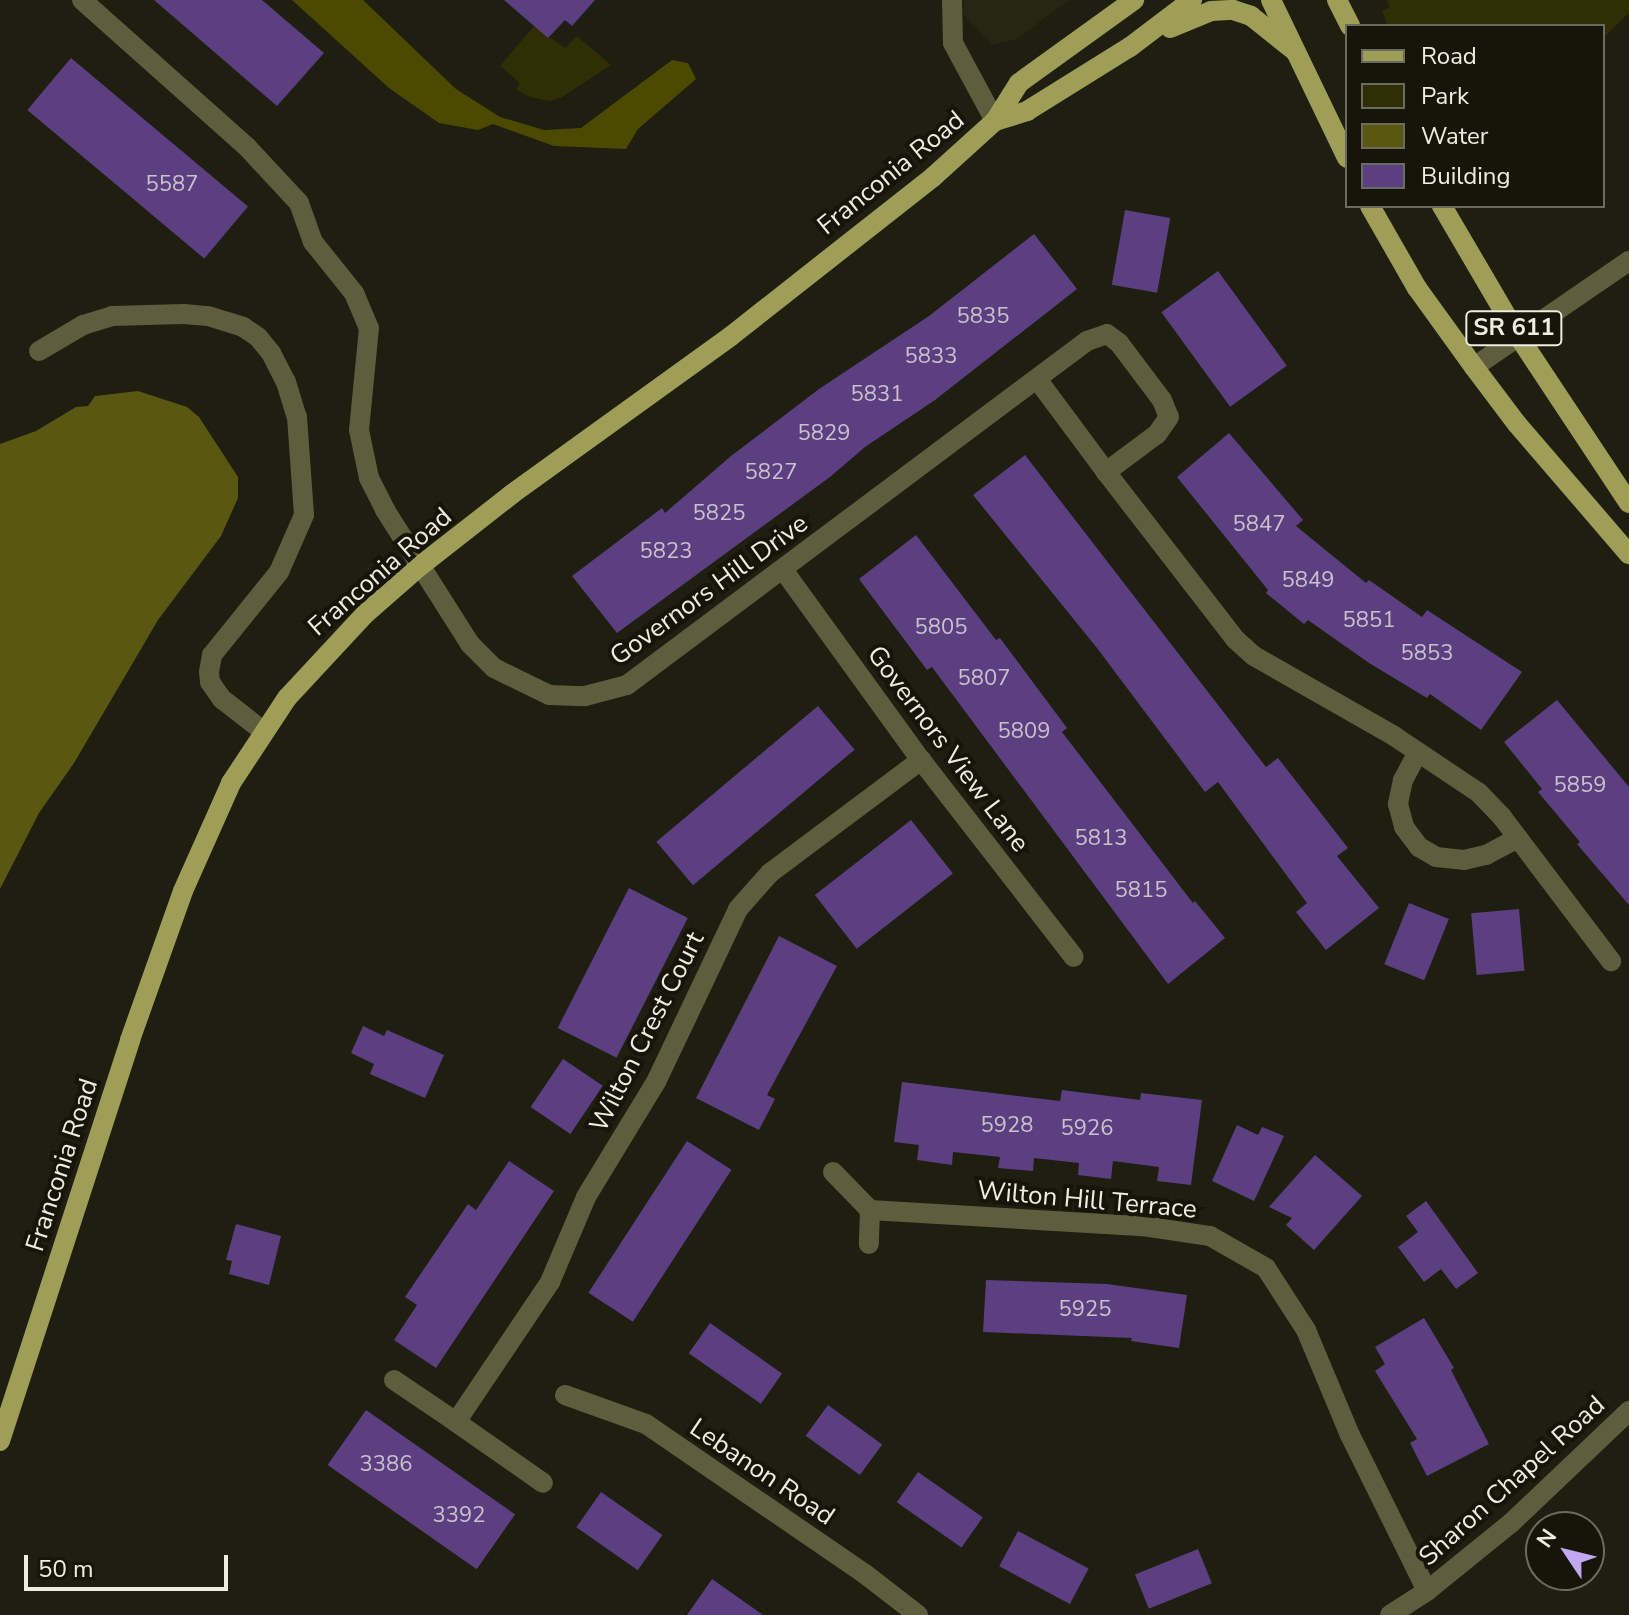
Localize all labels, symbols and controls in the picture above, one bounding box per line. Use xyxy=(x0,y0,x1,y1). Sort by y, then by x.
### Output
legend xyxy=(1345,24,1605,208)
text: Road xyxy=(1421,40,1477,72)
text: Park xyxy=(1421,80,1469,112)
street label: Franconia Road xyxy=(811,104,971,242)
text: Water xyxy=(1421,120,1488,152)
text: Building xyxy=(1421,160,1511,192)
house number: 5587 xyxy=(146,172,198,198)
house number: 5835 xyxy=(957,304,1009,330)
road number: SR 611 xyxy=(1464,308,1564,348)
house number: 5833 xyxy=(905,344,957,370)
house number: 5831 xyxy=(851,382,903,408)
house number: 5829 xyxy=(798,421,850,447)
house number: 5827 xyxy=(745,460,797,486)
street label: Franconia Road xyxy=(302,501,458,643)
house number: 5825 xyxy=(693,501,745,527)
street label: Governors Hill Drive xyxy=(604,508,814,672)
house number: 5847 xyxy=(1233,512,1285,538)
house number: 5823 xyxy=(640,539,692,565)
house number: 5849 xyxy=(1282,568,1334,594)
house number: 5851 xyxy=(1343,608,1395,634)
house number: 5805 xyxy=(915,615,967,641)
street label: Governors View Lane xyxy=(860,640,1036,858)
house number: 5853 xyxy=(1401,641,1453,667)
house number: 5807 xyxy=(958,666,1010,692)
house number: 5809 xyxy=(998,719,1050,745)
house number: 5859 xyxy=(1554,773,1606,799)
house number: 5813 xyxy=(1075,826,1127,852)
house number: 5815 xyxy=(1115,878,1167,904)
street label: Wilton Crest Court xyxy=(583,927,711,1137)
street label: Franconia Road xyxy=(19,1075,105,1255)
house number: 5928 xyxy=(981,1113,1033,1139)
house number: 5926 xyxy=(1061,1116,1113,1142)
street label: Wilton Hill Terrace xyxy=(976,1175,1198,1225)
house number: 5925 xyxy=(1059,1297,1111,1323)
street label: Sharon Chapel Road xyxy=(1413,1389,1611,1573)
street label: Lebanon Road xyxy=(684,1412,840,1532)
house number: 3386 xyxy=(360,1452,412,1478)
house number: 3392 xyxy=(433,1503,485,1529)
north arrow xyxy=(1525,1511,1605,1591)
text: N xyxy=(1530,1523,1564,1554)
scale bar xyxy=(28,1539,232,1589)
text: 50 m xyxy=(38,1553,94,1585)

